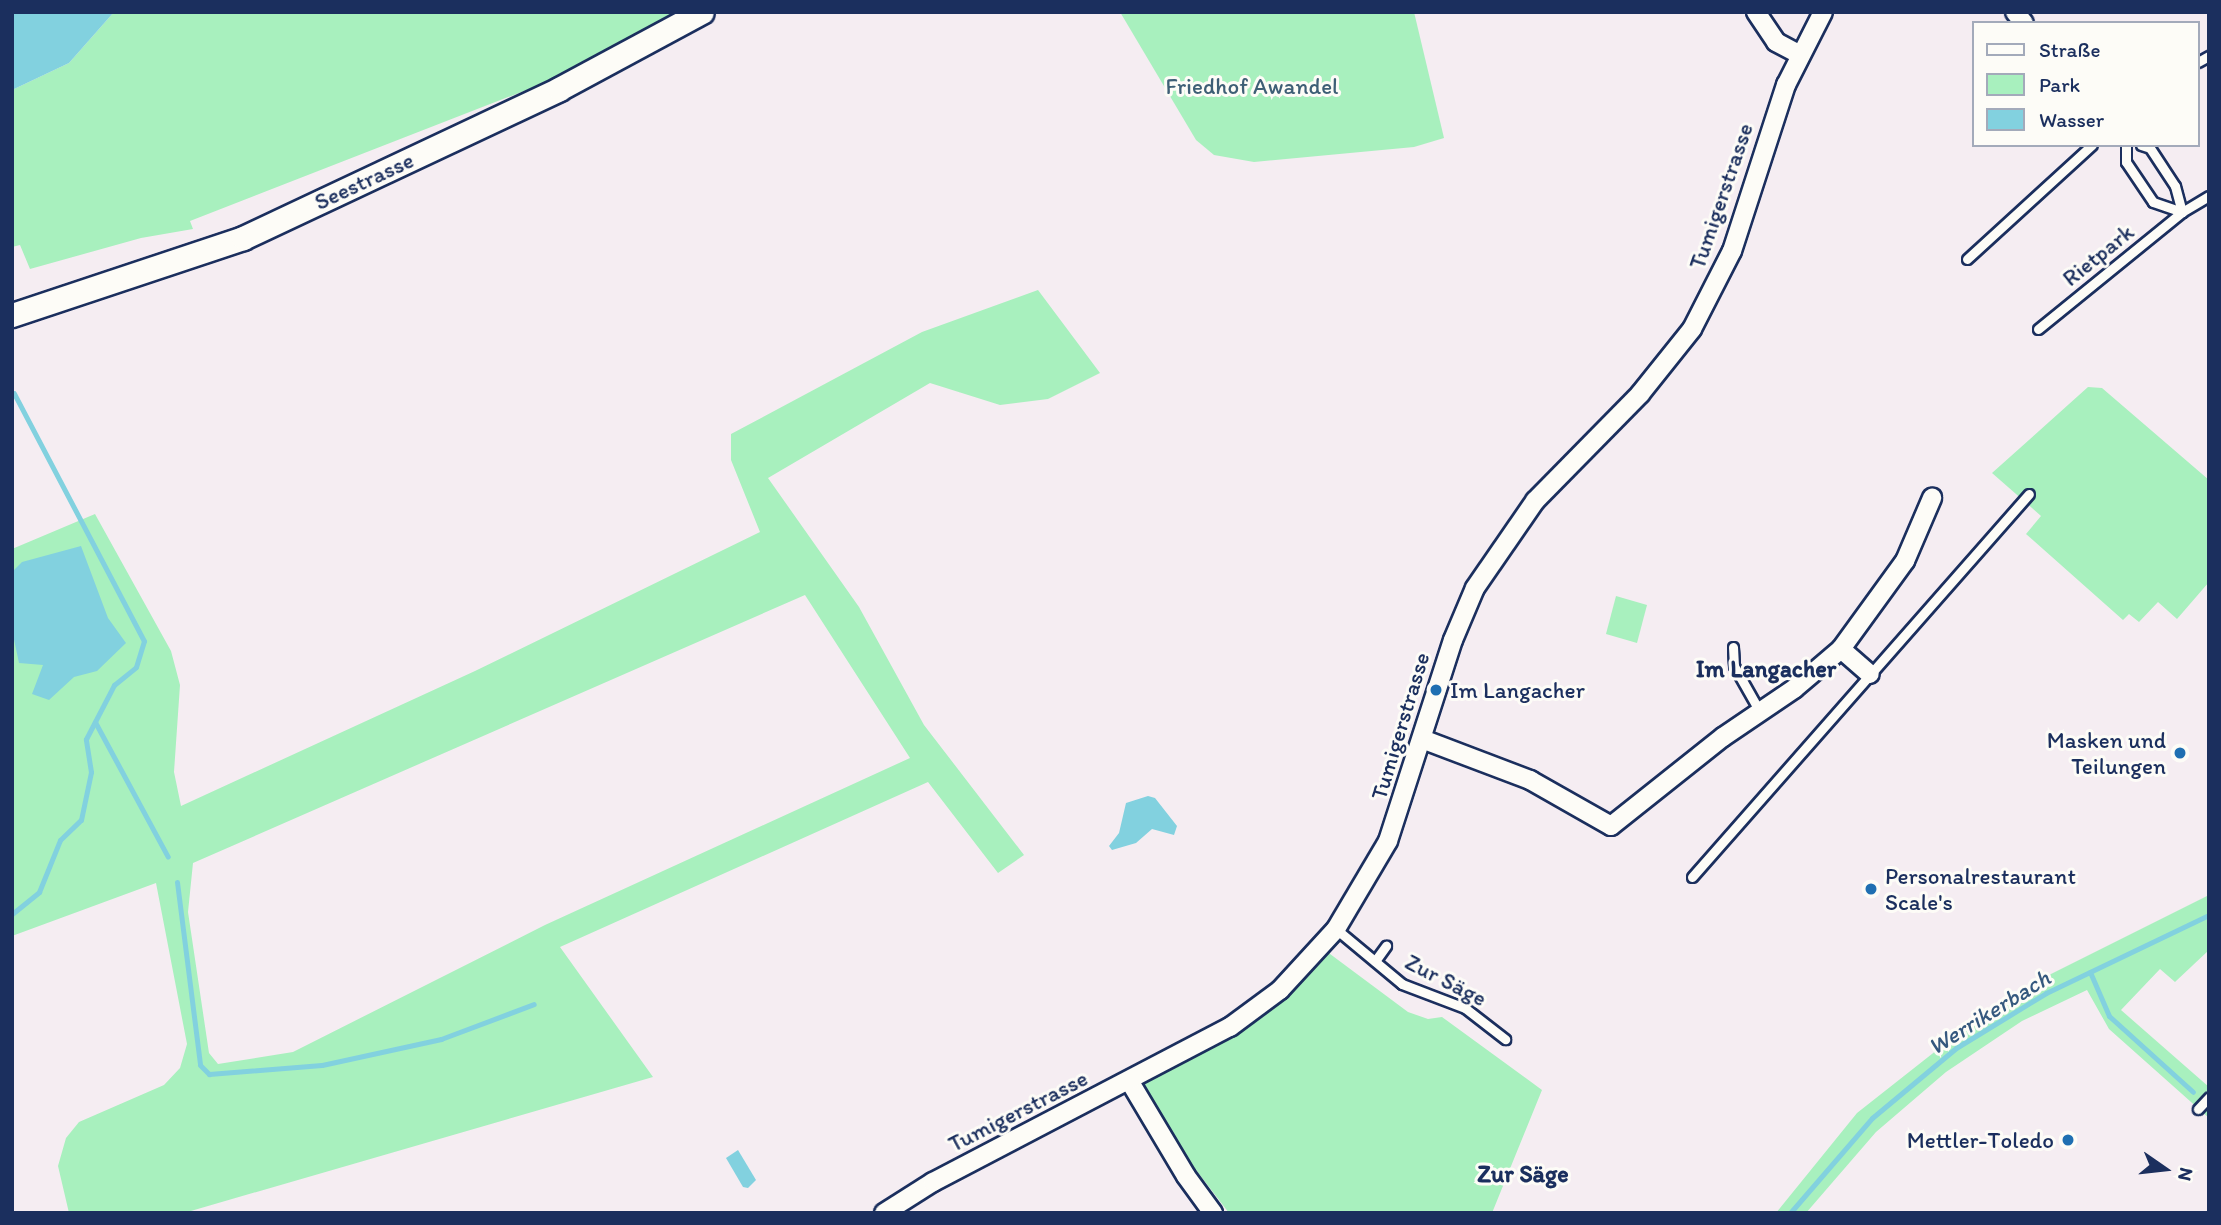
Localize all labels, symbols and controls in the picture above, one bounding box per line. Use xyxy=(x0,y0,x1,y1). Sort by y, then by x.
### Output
legend xyxy=(1972,21,2200,147)
text: Straße xyxy=(2039,37,2100,62)
park label: Friedhof Awandel xyxy=(1166,72,1338,100)
text: Park xyxy=(2039,72,2080,97)
text: Wasser xyxy=(2039,107,2104,132)
street label: Tumigerstrasse xyxy=(1683,119,1759,273)
street label: Seestrasse xyxy=(310,146,418,216)
street label: Rietpark xyxy=(2057,218,2139,292)
street label: Tumigerstrasse xyxy=(1365,649,1435,803)
district label: Im Langacher xyxy=(1695,655,1837,683)
place label: Im Langacher xyxy=(1450,676,1586,704)
marker: Im Langacher xyxy=(1428,682,1444,698)
place label: Masken und Teilungen xyxy=(2047,726,2166,780)
marker: Masken und Teilungen xyxy=(2172,745,2188,761)
place label: Personalrestaurant Scale's xyxy=(1885,862,2076,916)
marker: Personalrestaurant Scale's xyxy=(1863,881,1879,897)
street label: Zur Säge xyxy=(1401,948,1491,1012)
water label: Werrikerbach xyxy=(1923,963,2055,1061)
street label: Tumigerstrasse xyxy=(944,1064,1092,1158)
place label: Mettler-Toledo xyxy=(1907,1126,2054,1154)
marker: Mettler-Toledo xyxy=(2060,1132,2076,1148)
north arrow xyxy=(2130,1134,2200,1204)
district label: Zur Säge xyxy=(1477,1160,1569,1188)
text: N xyxy=(2173,1165,2199,1183)

